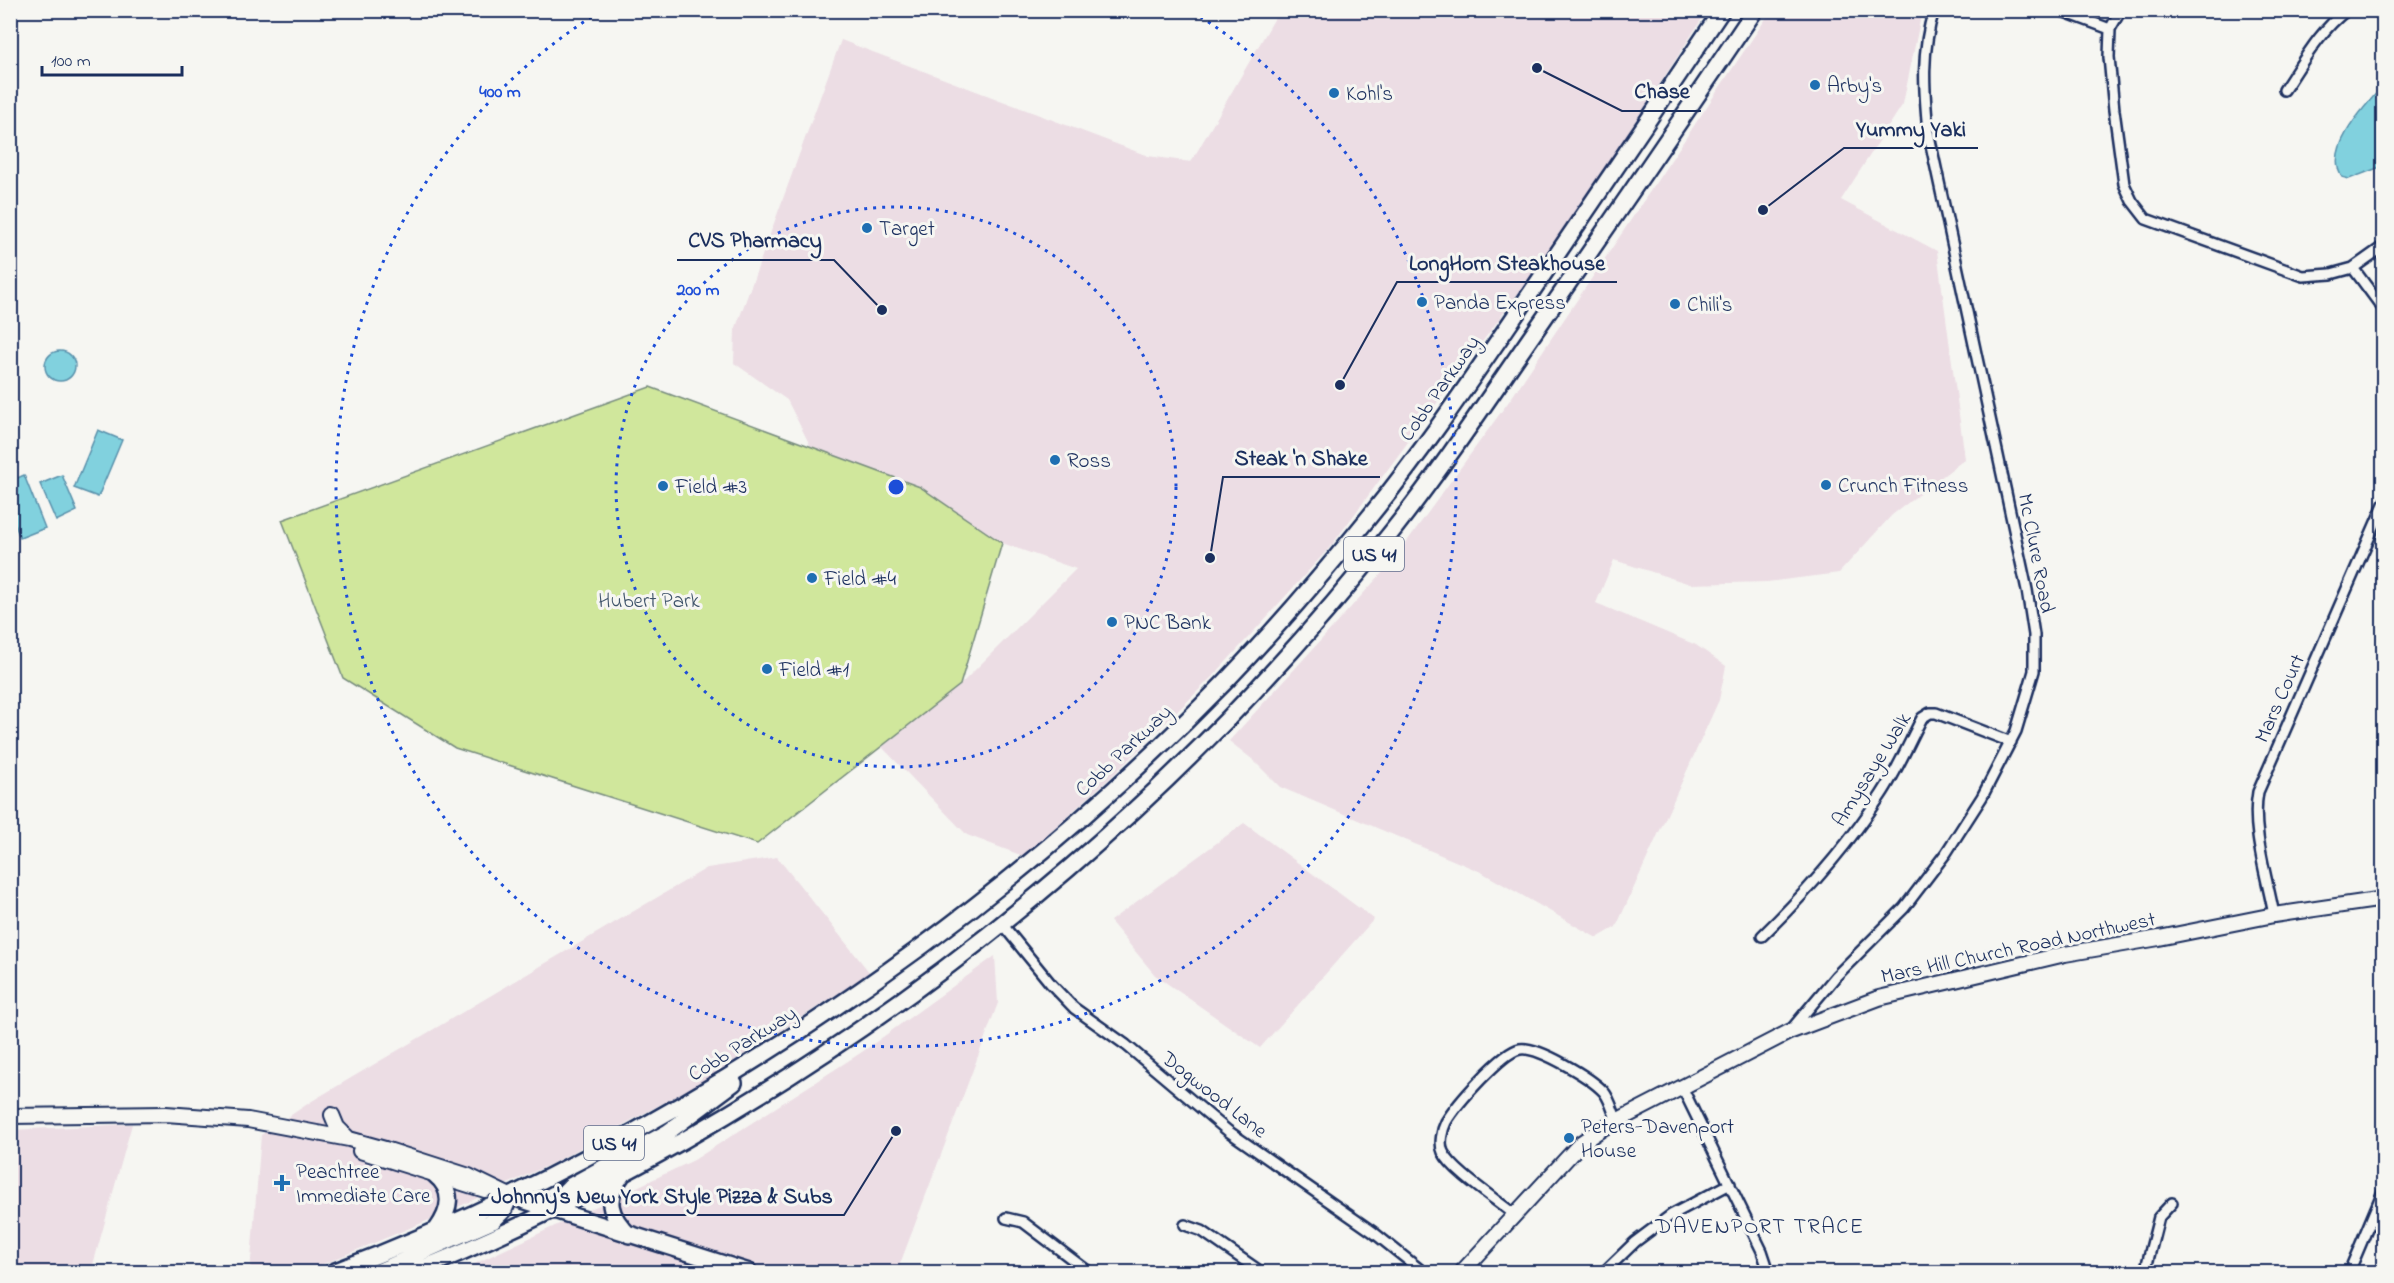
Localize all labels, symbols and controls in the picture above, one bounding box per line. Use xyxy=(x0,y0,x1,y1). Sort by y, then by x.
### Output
scale bar xyxy=(42,39,182,77)
text: 100 m xyxy=(51,49,91,75)
callout: Chase xyxy=(1622,71,1701,111)
place label: Arby's xyxy=(1827,72,1882,104)
text: Chase xyxy=(1634,77,1691,109)
marker: Arby's xyxy=(1808,78,1822,92)
text: 400 m xyxy=(479,80,521,106)
place label: Kohl's xyxy=(1346,80,1393,110)
marker: Kohl's xyxy=(1327,86,1341,100)
callout: Yummy Yaki xyxy=(1844,108,1978,148)
text: Yummy Yaki xyxy=(1855,115,1966,148)
place label: Target xyxy=(879,215,935,247)
callout: CVS Pharmacy xyxy=(677,220,834,260)
marker: Target xyxy=(860,221,874,235)
text: CVS Pharmacy xyxy=(688,226,822,259)
callout: LongHorn Steakhouse xyxy=(1397,242,1617,282)
text: LongHorn Steakhouse xyxy=(1409,249,1606,282)
text: 200 m xyxy=(676,278,720,304)
place label: Panda Express xyxy=(1434,289,1566,319)
place label: Chili's xyxy=(1687,291,1732,321)
marker: Panda Express xyxy=(1415,295,1429,309)
marker: Chili's xyxy=(1668,297,1682,311)
street label: Cobb Parkway xyxy=(1393,330,1490,449)
callout: Steak 'n Shake xyxy=(1223,437,1380,477)
text: Steak 'n Shake xyxy=(1235,444,1369,476)
place label: Ross xyxy=(1067,447,1111,477)
marker: Ross xyxy=(1048,453,1062,467)
place label: Crunch Fitness xyxy=(1838,472,1968,502)
place label: Field #3 xyxy=(674,473,747,503)
centre of rings xyxy=(886,477,906,497)
marker: Crunch Fitness xyxy=(1819,478,1833,492)
marker: Field #3 xyxy=(656,479,670,493)
street label: Mc Clure Road xyxy=(2009,491,2061,616)
road number: US 41 xyxy=(1344,537,1404,571)
place label: Field #4 xyxy=(823,565,897,595)
marker: Field #4 xyxy=(805,571,819,585)
park label: Hubert Park xyxy=(598,587,700,617)
place label: PNC Bank xyxy=(1124,609,1212,639)
marker: PNC Bank xyxy=(1105,615,1119,629)
street label: Mars Court xyxy=(2248,650,2314,748)
place label: Field #1 xyxy=(778,656,850,686)
marker: Field #1 xyxy=(760,662,774,676)
street label: Cobb Parkway xyxy=(1069,698,1181,806)
street label: Amysaye Walk xyxy=(1826,706,1922,834)
street label: Mars Hill Church Road Northwest xyxy=(1878,905,2158,993)
street label: Cobb Parkway xyxy=(683,999,804,1092)
street label: Dogwood Lane xyxy=(1152,1044,1274,1148)
place label: Peters-Davenport House xyxy=(1581,1113,1734,1167)
road number: US 41 xyxy=(584,1126,644,1160)
marker: Peters-Davenport House xyxy=(1562,1131,1576,1145)
place label: Peachtree Immediate Care xyxy=(296,1158,431,1212)
marker: Peachtree Immediate Care xyxy=(273,1174,291,1192)
callout: Johnny's New York Style Pizza & Subs xyxy=(479,1175,844,1215)
text: Johnny's New York Style Pizza & Subs xyxy=(491,1182,833,1215)
district label: DAVENPORT TRACE xyxy=(1654,1212,1865,1244)

